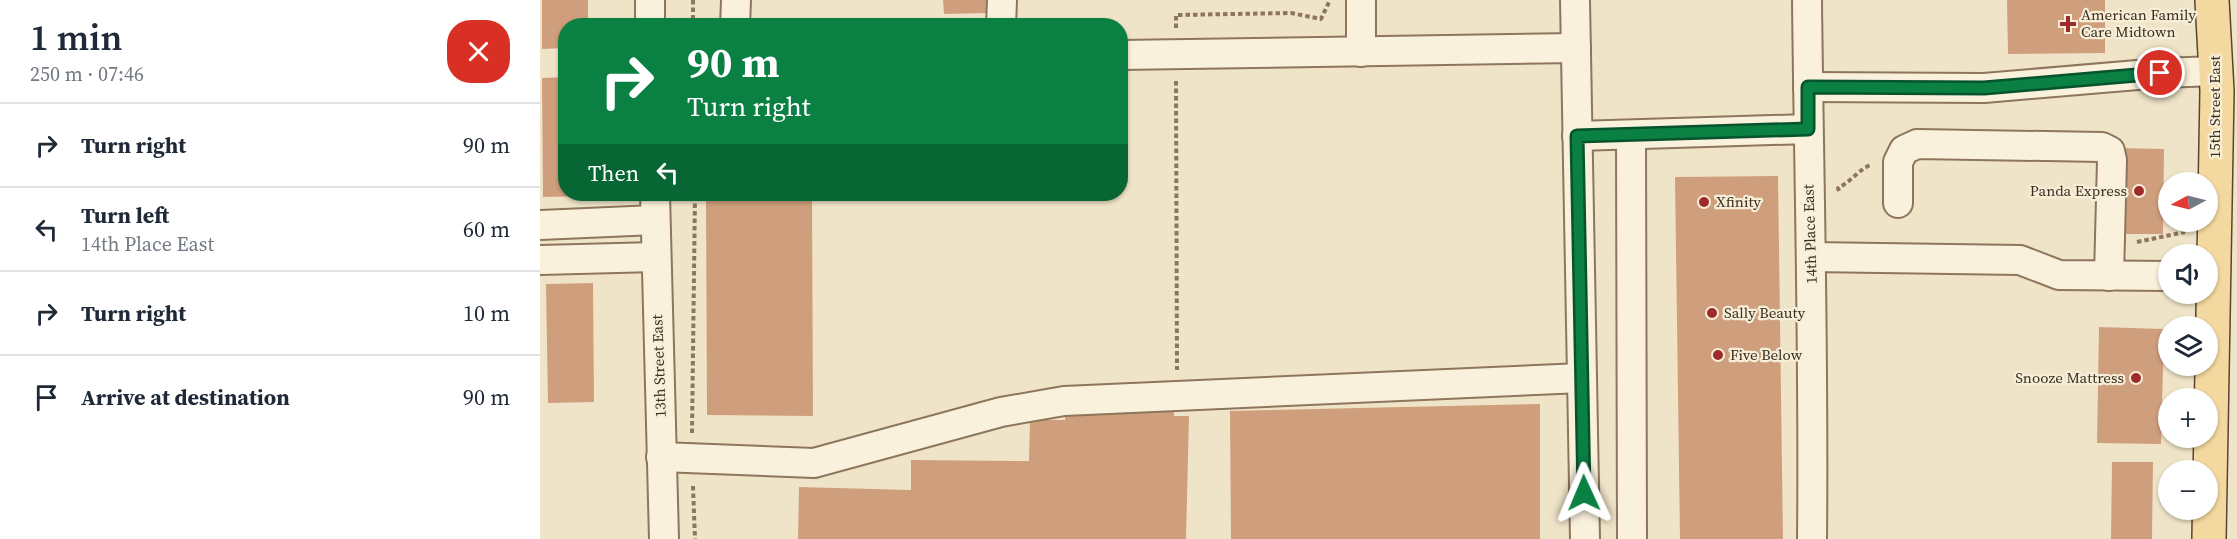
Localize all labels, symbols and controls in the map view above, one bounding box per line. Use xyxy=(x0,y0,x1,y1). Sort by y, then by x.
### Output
place label: American Family Care Midtown xyxy=(2081,4,2196,42)
text: 1 min xyxy=(30,13,122,62)
marker: American Family Care Midtown xyxy=(2059,15,2077,33)
button: close xyxy=(447,20,510,83)
text: 90 m xyxy=(687,33,780,91)
icon: right xyxy=(588,42,666,120)
pin xyxy=(2134,47,2185,98)
icon: arrive xyxy=(2143,56,2176,89)
street label: 15th Street East xyxy=(2204,56,2225,158)
text: 250 m · 07:46 xyxy=(30,60,144,88)
text: Turn right xyxy=(687,88,811,125)
icon: right xyxy=(30,129,63,162)
text: Turn right xyxy=(81,130,186,160)
text: 90 m xyxy=(463,130,510,160)
icon: left xyxy=(651,156,684,189)
text: Then xyxy=(588,158,639,188)
north arrow xyxy=(2158,172,2218,232)
map controls xyxy=(2158,172,2218,520)
place label: Panda Express xyxy=(2030,180,2127,201)
street label: 14th Place East xyxy=(1797,184,1822,284)
marker: Panda Express xyxy=(2132,184,2146,198)
place label: Xfinity xyxy=(1716,191,1761,212)
marker: Xfinity xyxy=(1697,195,1711,209)
text: Turn left xyxy=(81,200,169,230)
icon: left xyxy=(30,213,63,246)
text: 60 m xyxy=(463,214,510,244)
text: 14th Place East xyxy=(81,230,214,258)
button: sound xyxy=(2158,244,2218,304)
icon: right xyxy=(30,297,63,330)
text: Turn right xyxy=(81,298,186,328)
text: 10 m xyxy=(463,298,510,328)
place label: Sally Beauty xyxy=(1724,302,1805,323)
marker: Sally Beauty xyxy=(1705,306,1719,320)
street label: 13th Street East xyxy=(646,314,671,418)
button: layers xyxy=(2158,316,2218,376)
place label: Five Below xyxy=(1730,344,1803,365)
marker: Five Below xyxy=(1711,348,1725,362)
place label: Snooze Mattress xyxy=(2015,367,2124,388)
marker: Snooze Mattress xyxy=(2129,371,2143,385)
icon: arrive xyxy=(30,381,63,414)
text: Arrive at destination xyxy=(81,382,290,412)
text: 90 m xyxy=(463,382,510,412)
button: + xyxy=(2158,388,2218,448)
button: − xyxy=(2158,460,2218,520)
position arrow xyxy=(1552,461,1616,525)

